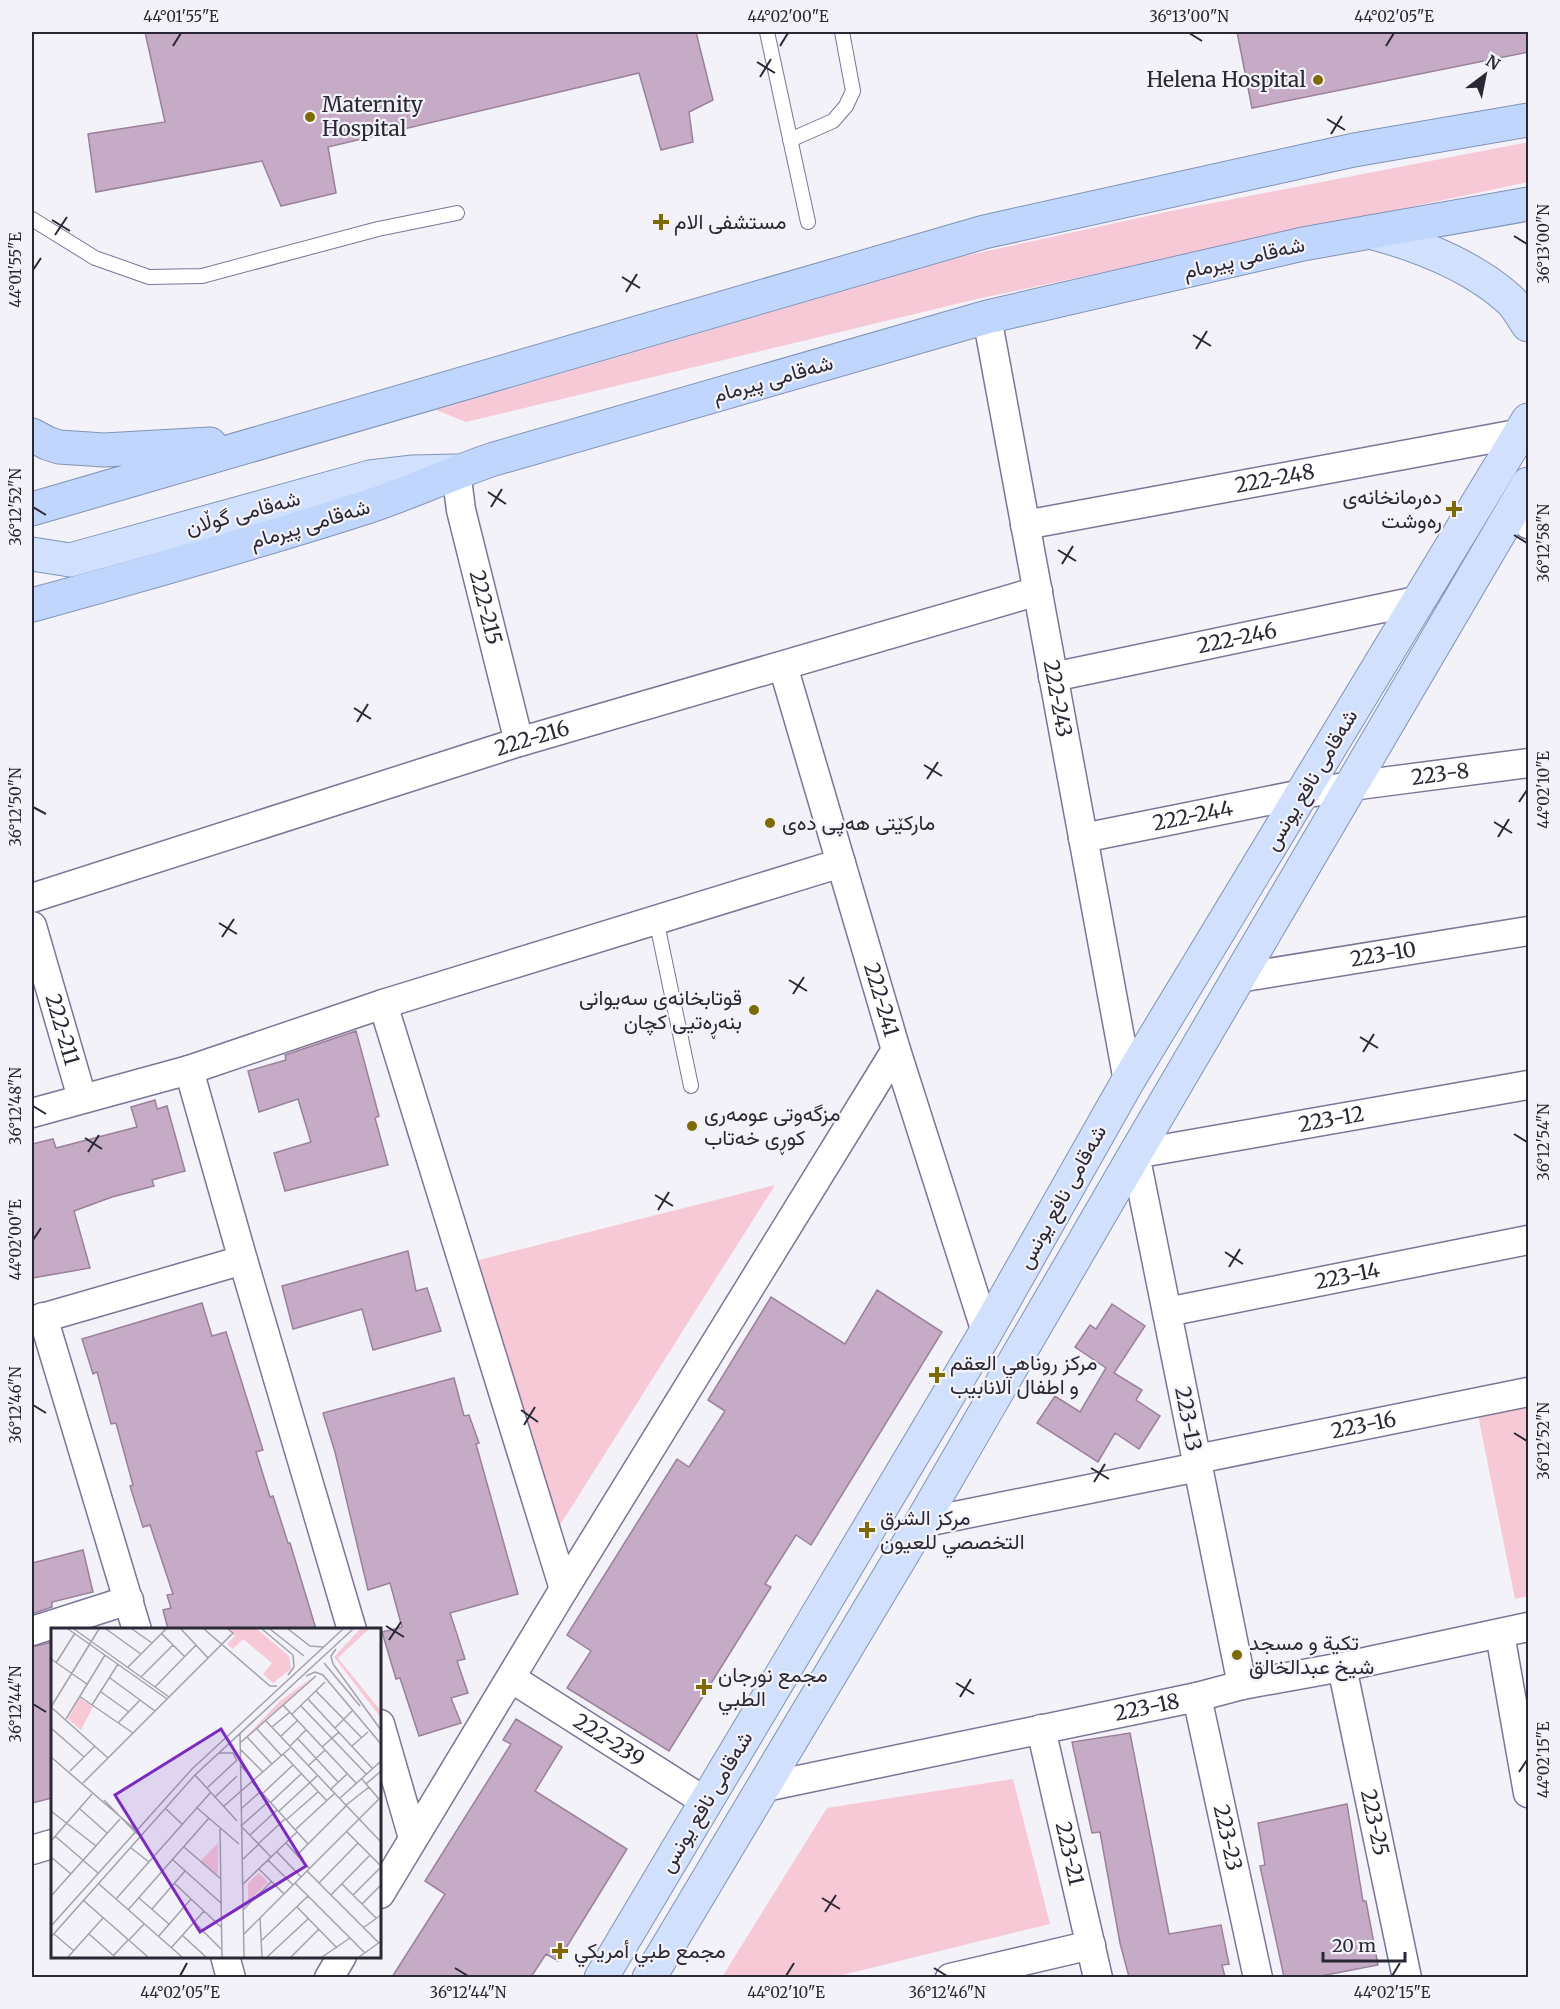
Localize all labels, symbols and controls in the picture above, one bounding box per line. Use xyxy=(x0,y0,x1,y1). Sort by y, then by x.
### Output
text: 44°01'55"E xyxy=(143,7,219,26)
text: 44°02'00"E xyxy=(747,7,829,26)
text: 36°13'00"N xyxy=(1149,7,1229,26)
text: 44°02'05"E xyxy=(1354,7,1434,26)
north arrow xyxy=(1455,45,1515,105)
text: N xyxy=(1482,50,1504,74)
place label: Helena Hospital xyxy=(1146,66,1306,93)
marker: Helena Hospital xyxy=(1311,73,1325,87)
place label: Maternity Hospital xyxy=(322,91,424,142)
marker: Maternity Hospital xyxy=(303,110,317,124)
text: 36°13'00"N xyxy=(1534,204,1553,284)
place label: مستشفى الام xyxy=(674,208,787,236)
marker: مستشفى الام xyxy=(652,213,670,231)
street label: شەقامی پیرمام xyxy=(1180,230,1308,286)
text: 44°01'55"E xyxy=(6,232,25,308)
street label: شەقامی پیرمام xyxy=(710,348,836,410)
street label: 222-248 xyxy=(1233,458,1317,499)
text: 36°12'52"N xyxy=(6,468,25,546)
place label: دەرمانخانەی رەوشت xyxy=(1342,483,1442,534)
street label: شەقامی گوڵان xyxy=(183,484,303,541)
street label: شەقامی پیرمام xyxy=(247,492,373,556)
marker: دەرمانخانەی رەوشت xyxy=(1447,502,1461,516)
text: 36°12'58"N xyxy=(1534,503,1553,582)
street label: 222-215 xyxy=(464,567,508,648)
street label: 222-246 xyxy=(1195,617,1279,659)
street label: 222-243 xyxy=(1038,658,1078,739)
street label: شەقامی نافع یونس xyxy=(1258,704,1364,856)
street label: 222-216 xyxy=(491,714,572,762)
text: 44°02'10"E xyxy=(1534,751,1553,829)
street label: 223-8 xyxy=(1410,757,1471,791)
text: 36°12'50"N xyxy=(6,767,25,847)
street label: 222-244 xyxy=(1150,794,1235,837)
place label: مارکێتی هەپی دەی xyxy=(782,809,935,837)
marker: مارکێتی هەپی دەی xyxy=(763,816,777,830)
street label: 223-10 xyxy=(1348,935,1418,973)
street label: 222-241 xyxy=(858,959,905,1040)
place label: قوتابخانەی سەیوانی بنەڕەتیی کچان xyxy=(579,984,742,1039)
street label: 222-211 xyxy=(39,991,86,1069)
marker: قوتابخانەی سەیوانی بنەڕەتیی کچان xyxy=(747,1003,761,1017)
text: 36°12'48"N xyxy=(6,1067,25,1145)
place label: مزگەوتی عومەری کوڕی خەتاب xyxy=(704,1100,840,1155)
street label: 223-12 xyxy=(1296,1100,1366,1138)
text: 36°12'54"N xyxy=(1534,1103,1553,1181)
marker: مزگەوتی عومەری کوڕی خەتاب xyxy=(685,1119,699,1133)
street label: شەقامی نافع یونس xyxy=(1011,1120,1113,1274)
text: 44°02'00"E xyxy=(6,1199,25,1281)
street label: 223-14 xyxy=(1313,1256,1382,1295)
place label: مركز روناهي العقم و اطفال الانابيب xyxy=(950,1349,1097,1400)
text: 36°12'46"N xyxy=(6,1366,25,1444)
marker: مركز روناهي العقم و اطفال الانابيب xyxy=(928,1366,946,1384)
street label: 223-13 xyxy=(1169,1384,1208,1453)
text: 36°12'52"N xyxy=(1534,1402,1553,1480)
street label: 223-16 xyxy=(1329,1405,1398,1445)
place label: مركز الشرق التخصصي للعيون xyxy=(880,1504,1025,1559)
marker: مركز الشرق التخصصي للعيون xyxy=(858,1521,876,1539)
inset map xyxy=(51,1628,381,1958)
place label: تكية و مسجد شيخ عبدالخالق xyxy=(1249,1629,1374,1681)
marker: تكية و مسجد شيخ عبدالخالق xyxy=(1230,1648,1244,1662)
place label: مجمع نورجان الطبي xyxy=(718,1661,828,1716)
text: 36°12'44"N xyxy=(6,1665,25,1742)
marker: مجمع نورجان الطبي xyxy=(695,1678,713,1696)
street label: 223-18 xyxy=(1112,1687,1182,1727)
street label: 222-239 xyxy=(569,1707,650,1772)
text: 44°02'15"E xyxy=(1534,1721,1553,1798)
street label: شەقامی نافع یونس xyxy=(653,1726,759,1878)
street label: 223-25 xyxy=(1355,1787,1395,1858)
street label: 223-23 xyxy=(1208,1802,1248,1873)
street label: 223-21 xyxy=(1050,1819,1090,1888)
scale bar xyxy=(1323,1925,1406,1963)
text: 20 m xyxy=(1332,1934,1376,1957)
place label: مجمع طبي أمریکي xyxy=(574,1937,726,1968)
marker: مجمع طبي أمریکي xyxy=(551,1942,569,1960)
text: 44°02'05"E xyxy=(140,1983,220,2002)
text: 36°12'44"N xyxy=(430,1983,507,2002)
text: 44°02'10"E xyxy=(747,1983,825,2002)
text: 36°12'46"N xyxy=(908,1983,986,2002)
text: 44°02'15"E xyxy=(1354,1983,1431,2002)

